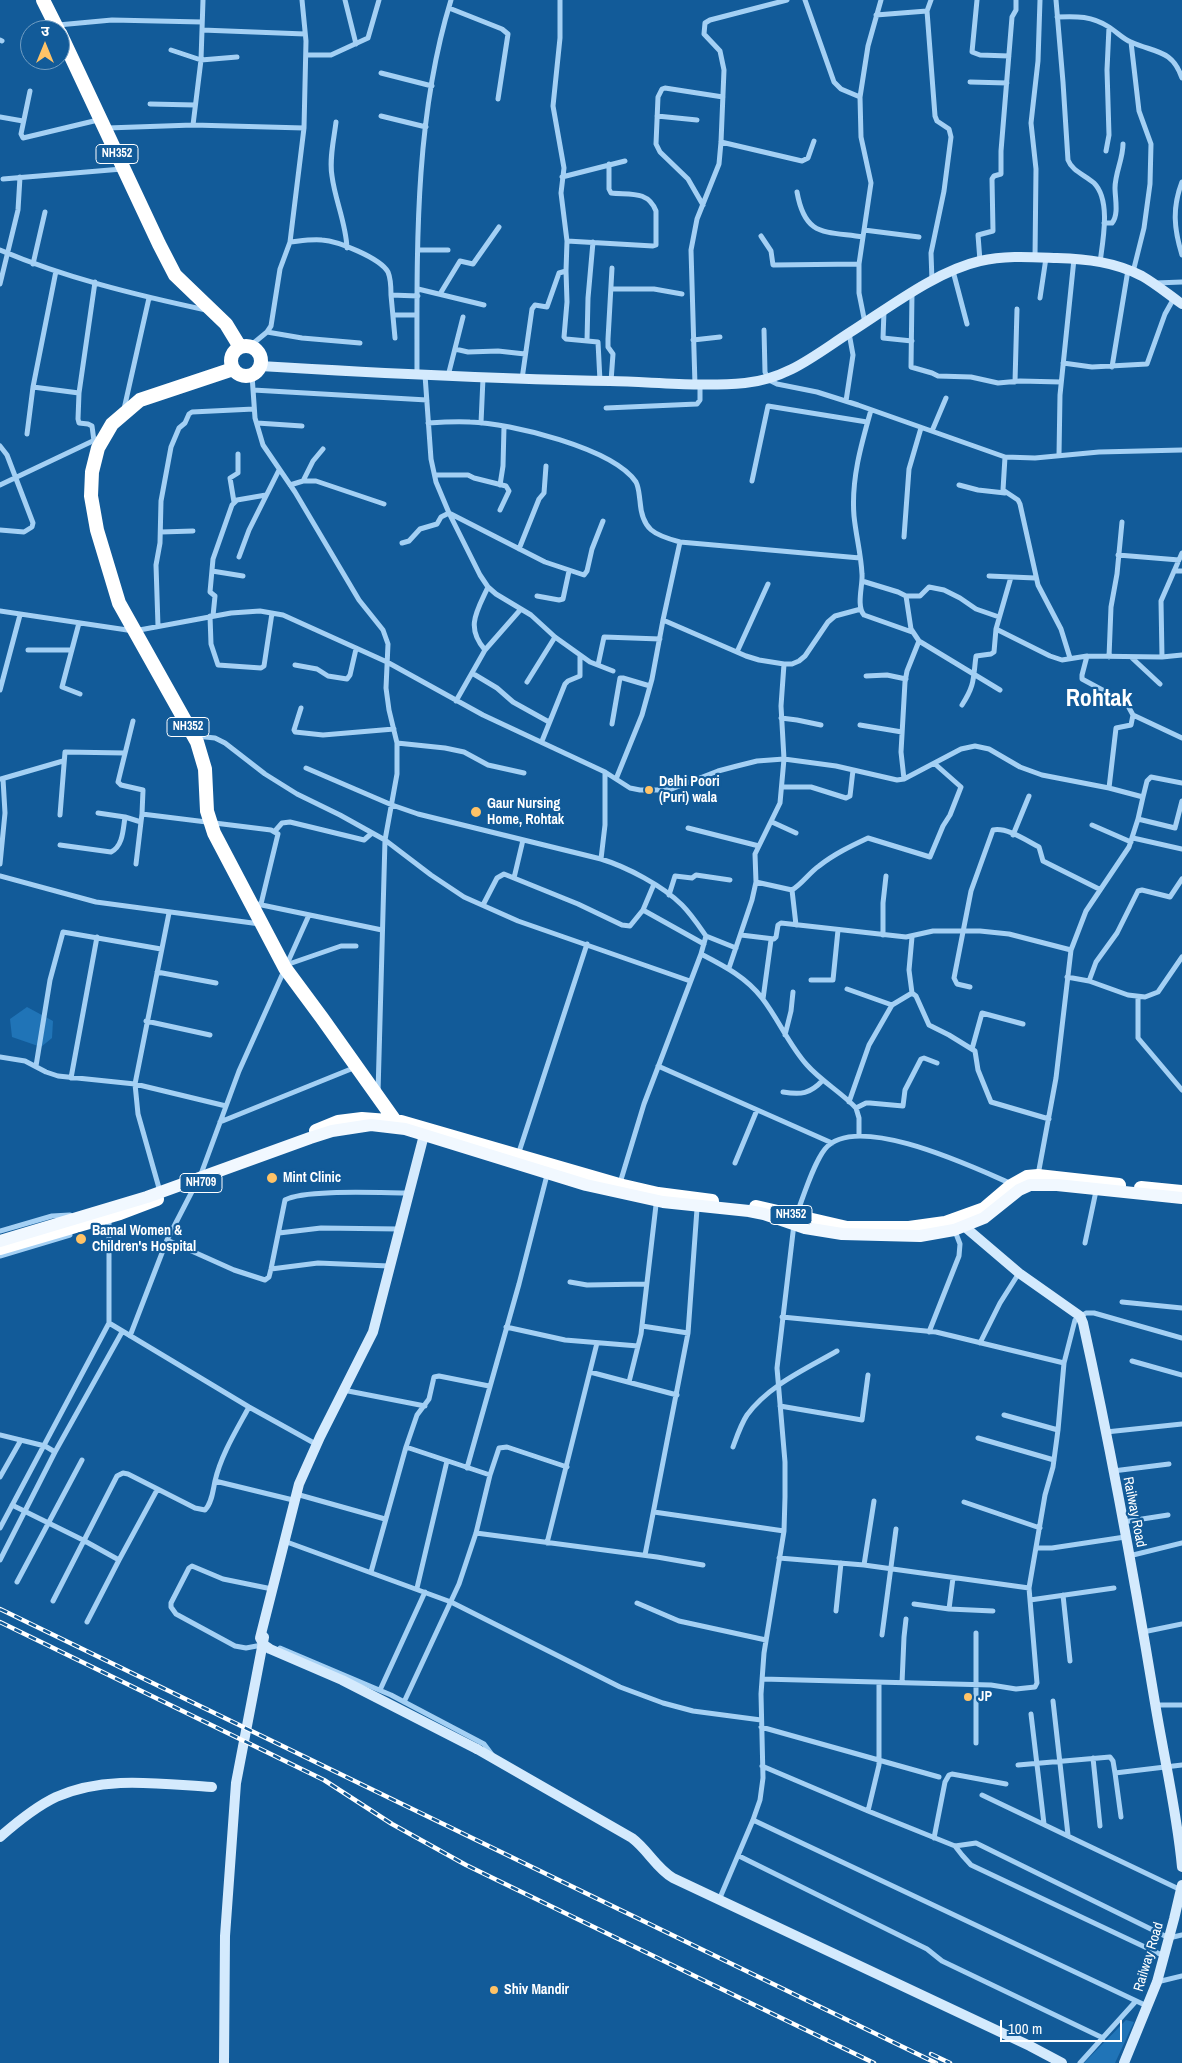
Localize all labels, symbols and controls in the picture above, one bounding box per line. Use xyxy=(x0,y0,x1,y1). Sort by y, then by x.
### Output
north arrow xyxy=(20,20,70,70)
text: उ xyxy=(41,22,49,40)
road number: NH352 xyxy=(96,144,138,164)
district label: Rohtak xyxy=(1066,686,1132,714)
road number: NH352 xyxy=(167,718,209,736)
place label: Delhi Poori (Puri) wala xyxy=(659,774,720,806)
marker: Delhi Poori (Puri) wala xyxy=(643,784,655,796)
place label: Gaur Nursing Home, Rohtak xyxy=(487,796,564,829)
marker: Gaur Nursing Home, Rohtak xyxy=(469,805,483,819)
place label: Mint Clinic xyxy=(283,1170,341,1186)
marker: Mint Clinic xyxy=(265,1171,279,1185)
road number: NH709 xyxy=(180,1174,222,1192)
road number: NH352 xyxy=(770,1206,812,1224)
place label: Bamal Women & Children's Hospital xyxy=(92,1223,196,1256)
marker: Bamal Women & Children's Hospital xyxy=(74,1232,88,1246)
street label: Railway Road xyxy=(1119,1475,1149,1549)
place label: JP xyxy=(978,1689,992,1705)
marker: JP xyxy=(962,1691,974,1703)
street label: Railway Road xyxy=(1131,1920,1167,1994)
place label: Shiv Mandir xyxy=(504,1982,569,1998)
marker: Shiv Mandir xyxy=(488,1984,500,1996)
scale bar xyxy=(1002,2010,1124,2042)
text: 100 m xyxy=(1008,2018,1042,2039)

